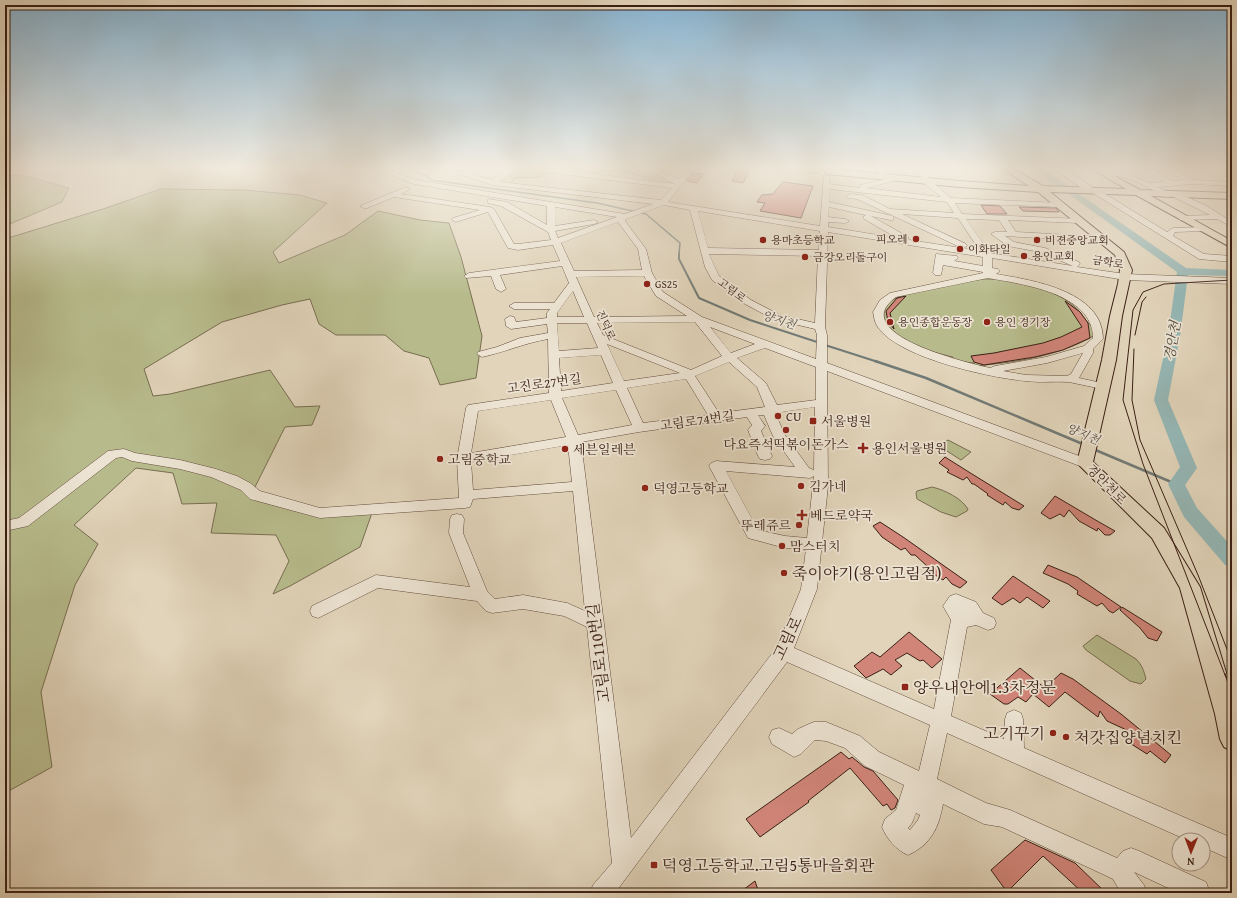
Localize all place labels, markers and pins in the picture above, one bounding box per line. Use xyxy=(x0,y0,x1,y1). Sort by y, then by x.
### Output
place label: 피오레 xyxy=(876,231,908,247)
place label: 용마초등학교 xyxy=(771,232,835,248)
place label: 비젼중앙교회 xyxy=(1045,232,1109,248)
marker: 피오레 xyxy=(911,234,921,244)
marker: 용마초등학교 xyxy=(758,235,768,245)
marker: 비젼중앙교회 xyxy=(1032,235,1042,245)
place label: 이화타일 xyxy=(968,241,1011,257)
marker: 이화타일 xyxy=(955,244,965,254)
place label: 용인교회 xyxy=(1032,248,1075,264)
place label: 금강오리돌구이 xyxy=(813,249,887,265)
marker: 용인교회 xyxy=(1019,251,1029,261)
marker: 금강오리돌구이 xyxy=(800,252,810,262)
place label: GS25 xyxy=(655,276,677,292)
marker: GS25 xyxy=(642,279,652,289)
place label: 용인종합운동장 xyxy=(898,314,973,330)
place label: 용인 경기장 xyxy=(995,314,1051,330)
marker: 용인종합운동장 xyxy=(885,317,895,327)
marker: 용인 경기장 xyxy=(982,317,992,327)
place label: CU xyxy=(786,407,802,426)
marker: CU xyxy=(773,411,783,421)
place label: 서울병원 xyxy=(821,412,871,431)
marker: 서울병원 xyxy=(808,416,818,426)
marker: 다요즉석떡볶이돈가스 xyxy=(781,425,791,435)
place label: 다요즉석떡볶이돈가스 xyxy=(723,435,849,454)
place label: 용인서울병원 xyxy=(872,439,947,458)
place label: 세븐일레븐 xyxy=(573,440,636,459)
marker: 용인서울병원 xyxy=(857,442,869,454)
marker: 세븐일레븐 xyxy=(560,444,570,454)
place label: 고림중학교 xyxy=(448,450,511,469)
marker: 고림중학교 xyxy=(435,454,445,464)
place label: 김가네 xyxy=(809,477,847,496)
place label: 덕영고등학교 xyxy=(653,479,729,498)
marker: 김가네 xyxy=(796,481,806,491)
marker: 덕영고등학교 xyxy=(640,483,650,493)
place label: 베드로약국 xyxy=(810,506,873,525)
marker: 베드로약국 xyxy=(797,510,807,520)
place label: 뚜레쥬르 xyxy=(741,516,791,535)
marker: 뚜레쥬르 xyxy=(794,520,804,530)
place label: 맘스터치 xyxy=(790,537,840,556)
marker: 맘스터치 xyxy=(777,541,787,551)
place label: 죽이야기(용인고림점) xyxy=(792,561,941,585)
marker: 죽이야기(용인고림점) xyxy=(779,568,789,578)
place label: 양우내안에1.3차정문 xyxy=(913,675,1056,699)
marker: 양우내안에1.3차정문 xyxy=(900,682,910,692)
place label: 고기꾸기 xyxy=(983,721,1045,745)
place label: 처갓집양념치킨 xyxy=(1074,725,1182,749)
marker: 고기꾸기 xyxy=(1048,728,1058,738)
marker: 처갓집양념치킨 xyxy=(1061,732,1071,742)
place label: 덕영고등학교.고림5통마을회관 xyxy=(662,853,875,877)
marker: 덕영고등학교.고림5통마을회관 xyxy=(649,860,659,870)

